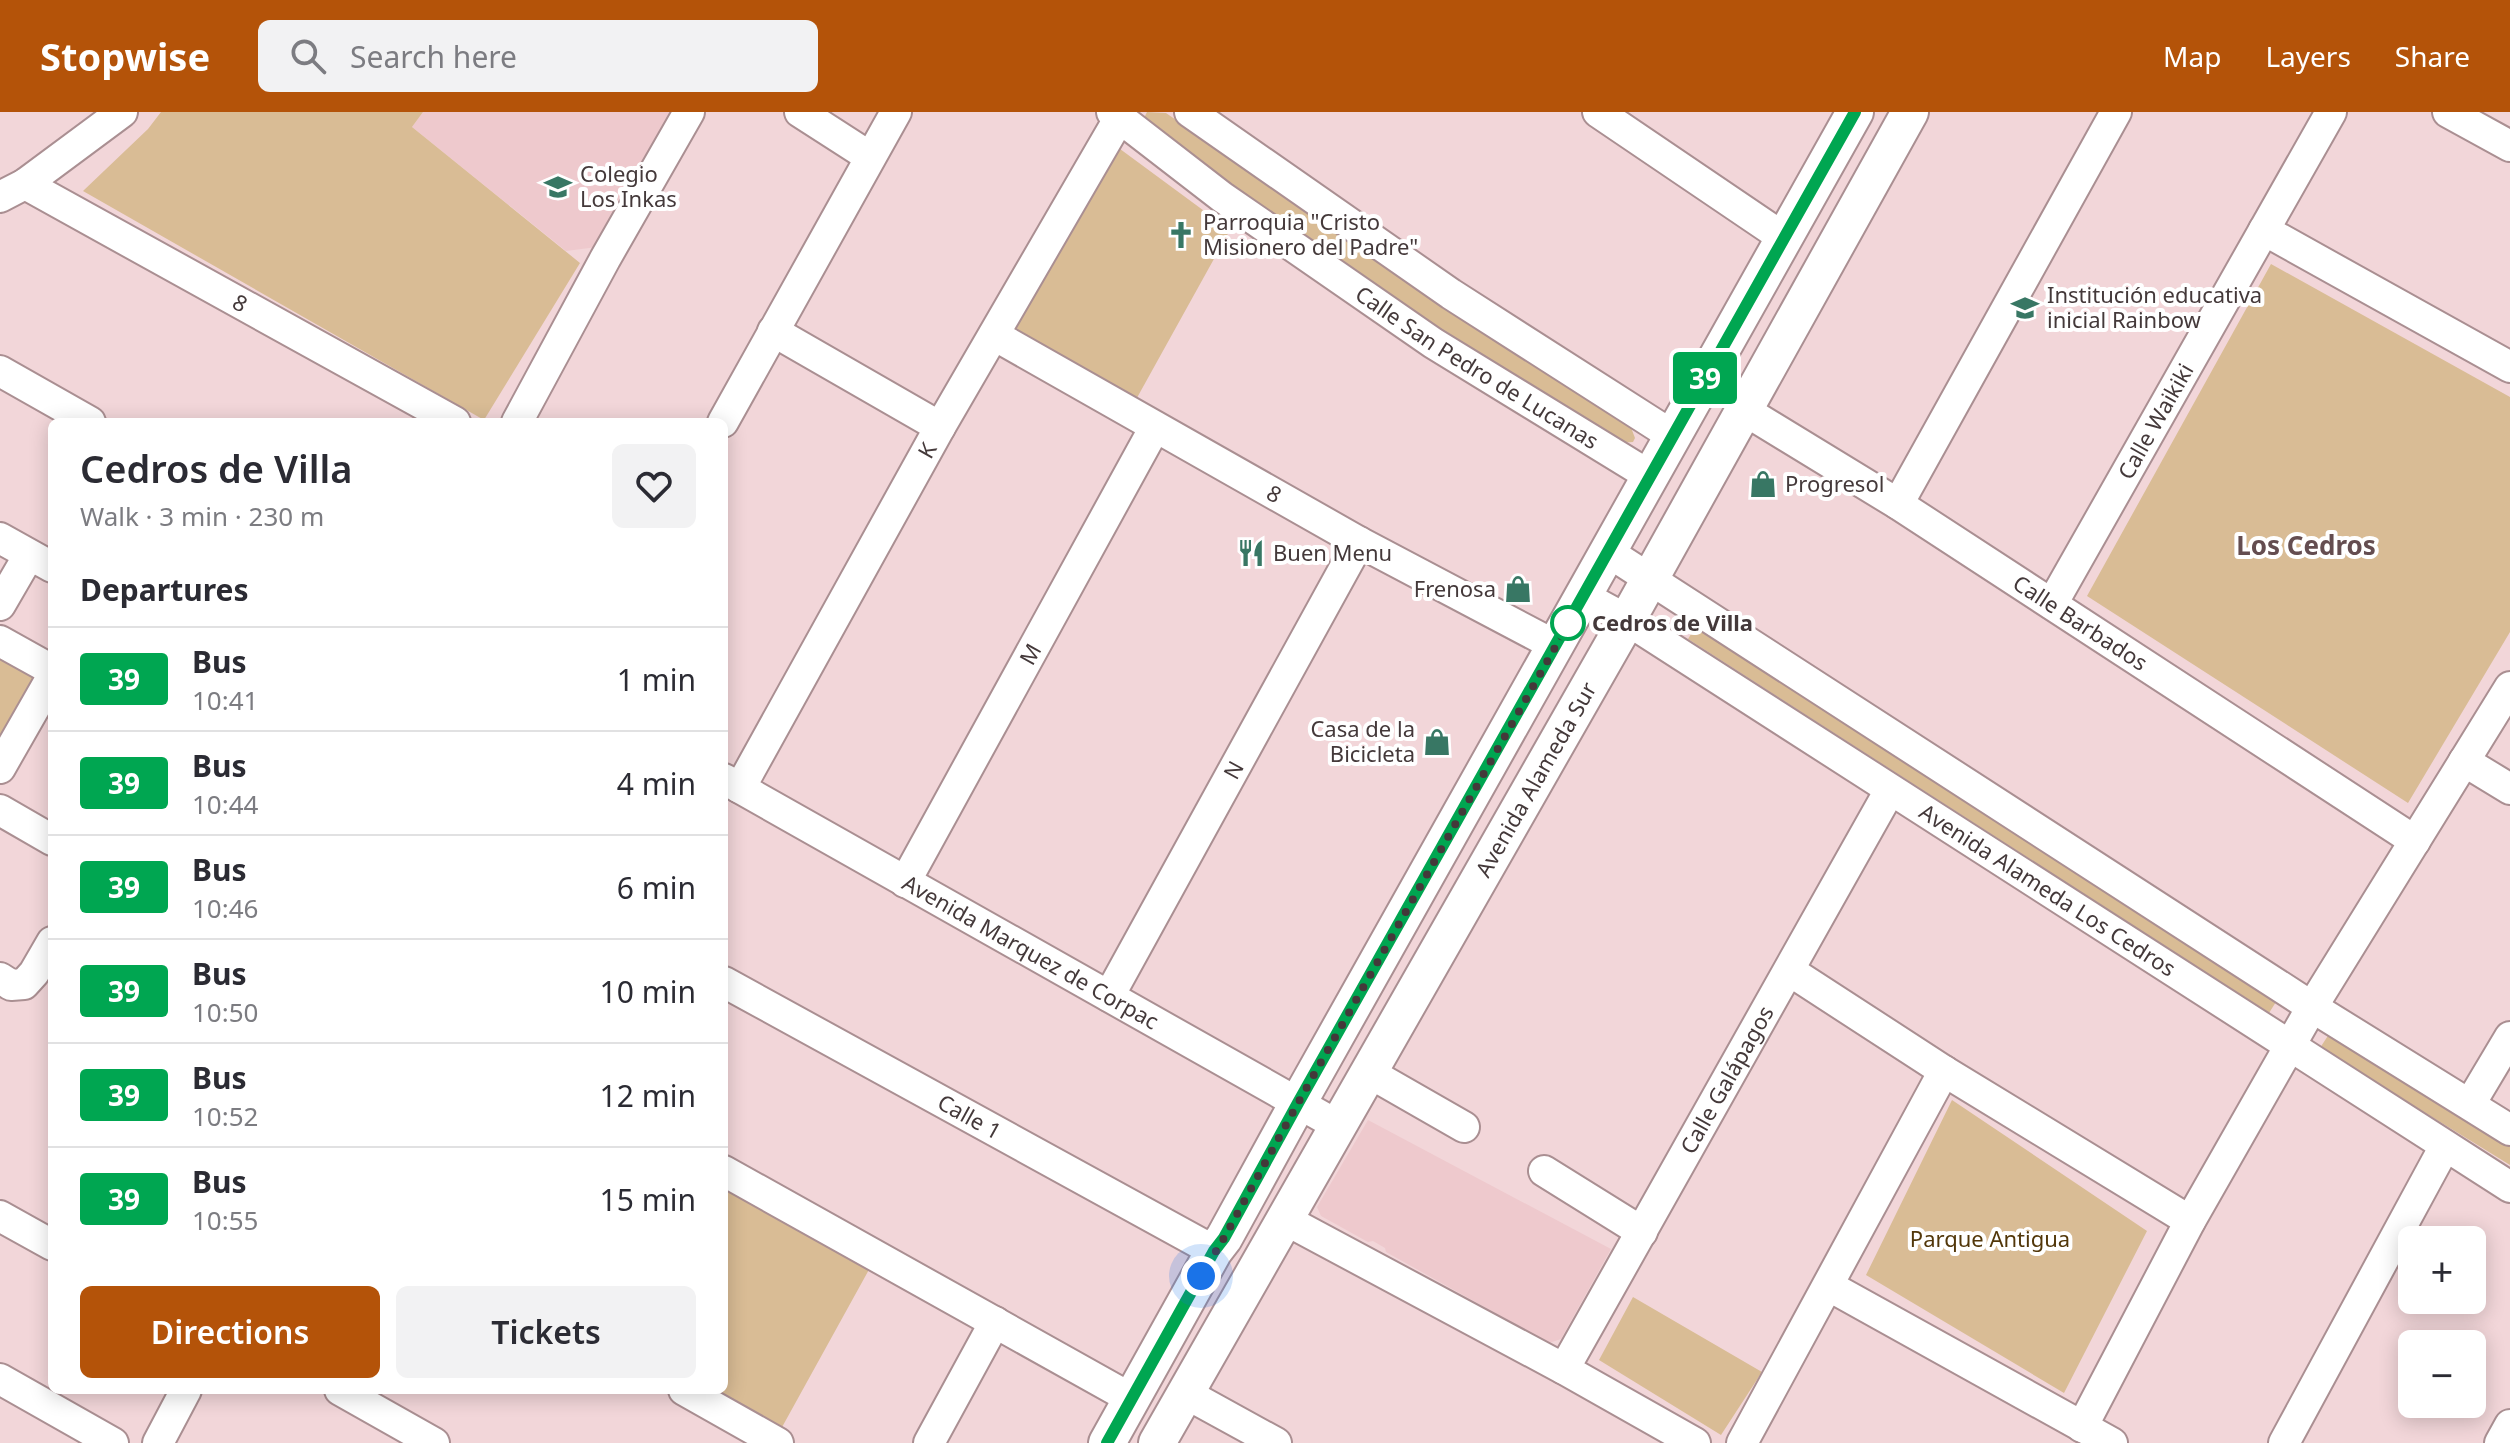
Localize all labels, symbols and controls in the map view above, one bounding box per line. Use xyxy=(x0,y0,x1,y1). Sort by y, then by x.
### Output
search box xyxy=(258,20,818,92)
text: Stopwise xyxy=(40,30,210,82)
icon: search xyxy=(286,34,330,78)
text: Search here xyxy=(350,36,517,77)
text: Map xyxy=(2163,37,2221,75)
text: Layers xyxy=(2265,37,2351,75)
text: Share xyxy=(2395,37,2470,75)
place label: Colegio Los Inkas xyxy=(580,158,677,213)
school or university icon: Colegio Los Inkas xyxy=(543,172,573,202)
place label: Parroquia "Cristo Misionero del Padre" xyxy=(1203,206,1418,261)
church icon: Parroquia "Cristo Misionero del Padre" xyxy=(1166,220,1196,250)
street label: Calle San Pedro de Lucanas xyxy=(1350,278,1605,455)
place label: Institución educativa inicial Rainbow xyxy=(2047,279,2262,334)
street label: 8 xyxy=(228,286,253,318)
school or university icon: Institución educativa inicial Rainbow xyxy=(2010,293,2040,323)
line badge: 39 xyxy=(1669,352,1741,404)
street label: Calle Waikiki xyxy=(2110,357,2200,484)
text: 39 xyxy=(1689,359,1721,397)
street label: K xyxy=(910,436,943,463)
text: Cedros de Villa xyxy=(80,442,352,494)
button: heart xyxy=(612,444,696,528)
place label: Progresol xyxy=(1785,468,1884,498)
shop icon: Progresol xyxy=(1748,469,1778,499)
street label: 8 xyxy=(1262,477,1287,509)
text: Walk · 3 min · 230 m xyxy=(80,498,324,534)
district label: Los Cedros xyxy=(2236,527,2376,563)
place label: Buen Menu xyxy=(1273,537,1392,567)
restaurant icon: Buen Menu xyxy=(1236,538,1266,568)
street label: Calle Barbados xyxy=(2008,567,2154,677)
text: Departures xyxy=(80,569,249,610)
place label: Frenosa xyxy=(1414,573,1496,603)
shop icon: Frenosa xyxy=(1503,574,1533,604)
marker: Cedros de Villa xyxy=(1551,606,1585,640)
place label: Cedros de Villa xyxy=(1592,607,1753,637)
street label: M xyxy=(1011,638,1047,670)
text: Bus xyxy=(192,641,247,682)
text: 1 min xyxy=(617,659,696,700)
text: 39 xyxy=(108,660,140,698)
street label: Avenida Alameda Sur xyxy=(1467,676,1603,882)
text: 10:41 xyxy=(192,682,258,718)
place label: Casa de la Bicicleta xyxy=(1310,713,1415,768)
shop icon: Casa de la Bicicleta xyxy=(1422,727,1452,757)
text: Bus xyxy=(192,745,247,786)
street label: N xyxy=(1215,755,1250,784)
text: 4 min xyxy=(617,763,696,804)
text: 39 xyxy=(108,764,140,802)
text: 10:44 xyxy=(192,786,258,822)
street label: Avenida Alameda Los Cedros xyxy=(1914,796,2182,983)
text: Bus xyxy=(192,849,247,890)
text: 6 min xyxy=(617,867,696,908)
street label: Avenida Marquez de Corpac xyxy=(898,867,1164,1035)
text: 39 xyxy=(108,868,140,906)
text: 10:46 xyxy=(192,890,258,926)
text: Bus xyxy=(192,953,247,994)
text: 10 min xyxy=(600,971,696,1012)
text: 39 xyxy=(108,972,140,1010)
text: 10:50 xyxy=(192,994,258,1030)
street label: Calle Galápagos xyxy=(1672,1000,1780,1159)
text: Bus xyxy=(192,1057,247,1098)
text: 12 min xyxy=(600,1075,696,1116)
text: 39 xyxy=(108,1076,140,1114)
street label: Calle 1 xyxy=(933,1086,1007,1145)
text: 10:52 xyxy=(192,1098,258,1134)
text: Bus xyxy=(192,1161,247,1202)
text: 15 min xyxy=(600,1179,696,1220)
text: 39 xyxy=(108,1180,140,1218)
text: 10:55 xyxy=(192,1202,258,1238)
park label: Parque Antigua xyxy=(1910,1223,2070,1253)
map controls xyxy=(2398,1226,2486,1418)
button: + xyxy=(2398,1226,2486,1314)
your location xyxy=(1181,1256,1221,1296)
button: Directions xyxy=(80,1286,380,1378)
button: Tickets xyxy=(396,1286,696,1378)
button: − xyxy=(2398,1330,2486,1418)

